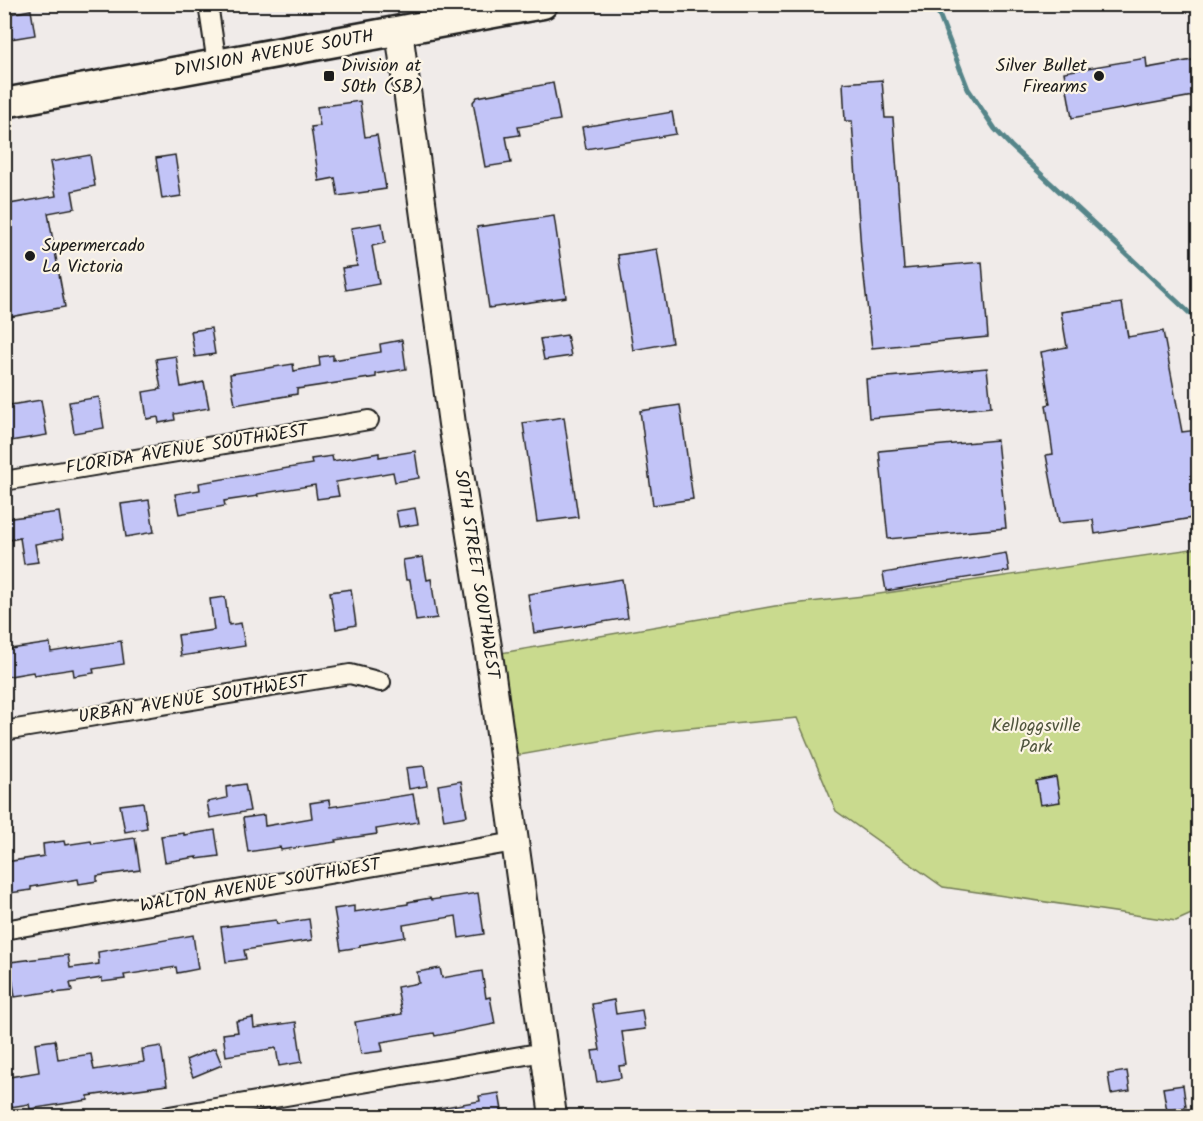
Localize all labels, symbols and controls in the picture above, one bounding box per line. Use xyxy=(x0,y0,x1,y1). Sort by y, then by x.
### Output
street label: DIVISION AVENUE SOUTH xyxy=(172,22,376,86)
place label: Division at 50th (SB) xyxy=(341,52,422,102)
place label: Silver Bullet Firearms xyxy=(996,52,1088,102)
marker: Division at 50th (SB) xyxy=(322,69,336,83)
marker: Silver Bullet Firearms xyxy=(1092,69,1106,83)
place label: Supermercado La Victoria xyxy=(42,232,145,282)
marker: Supermercado La Victoria xyxy=(23,249,37,263)
street label: FLORIDA AVENUE SOUTHWEST xyxy=(64,416,311,483)
street label: 50TH STREET SOUTHWEST xyxy=(445,467,507,682)
street label: URBAN AVENUE SOUTHWEST xyxy=(76,667,311,732)
park label: Kelloggsville Park xyxy=(991,712,1081,762)
street label: WALTON AVENUE SOUTHWEST xyxy=(138,850,384,921)

